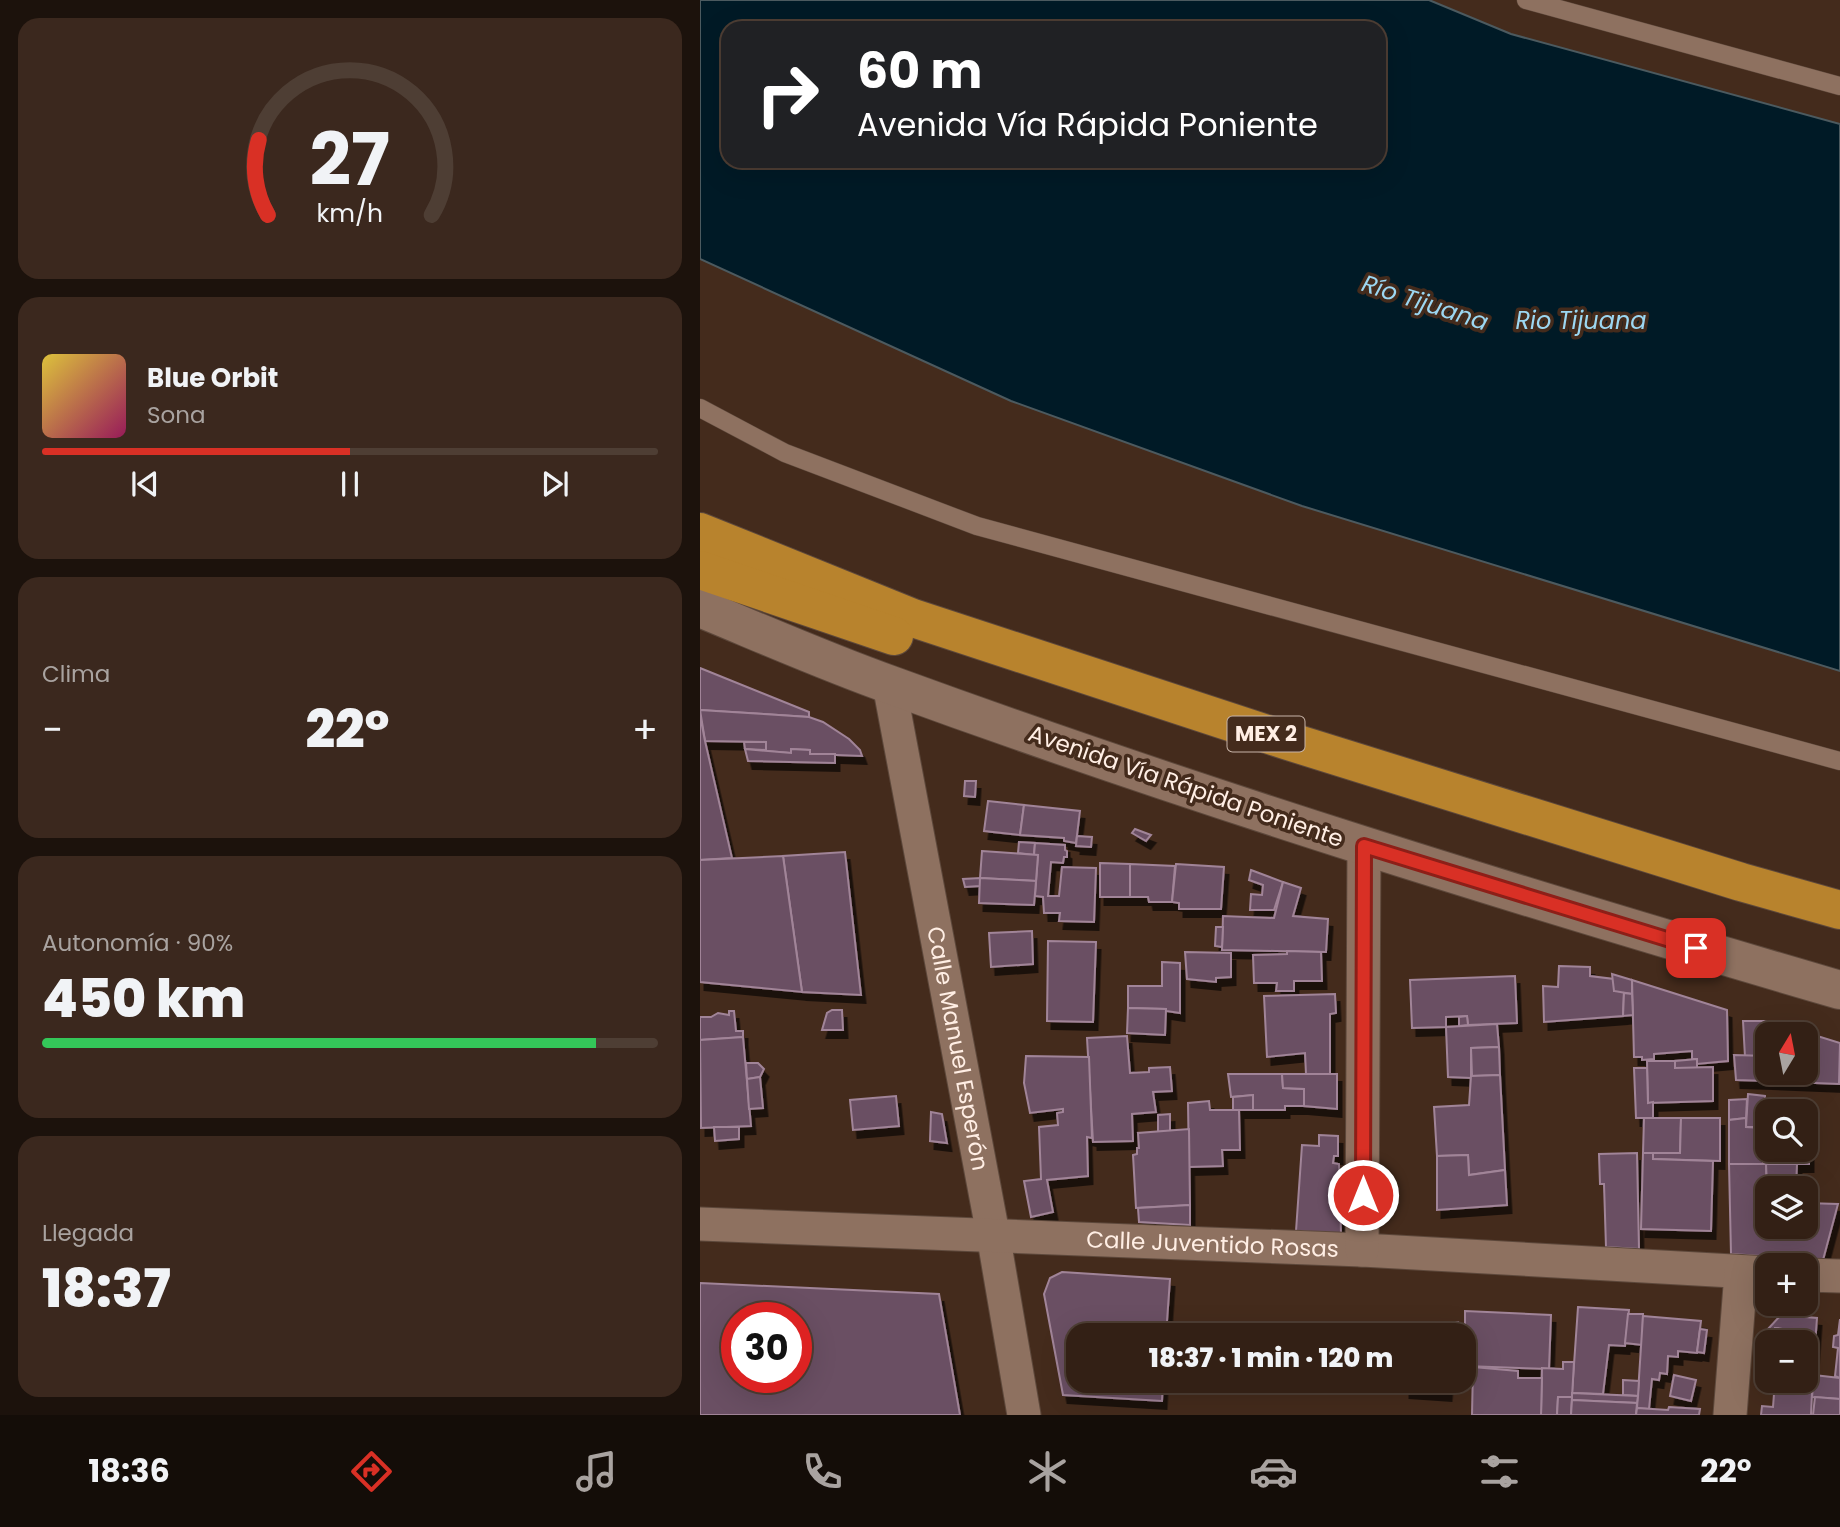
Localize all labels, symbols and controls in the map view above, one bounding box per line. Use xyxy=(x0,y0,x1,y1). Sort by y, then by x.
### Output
text: 60 m xyxy=(857,37,982,105)
icon: right xyxy=(742,49,833,140)
text: Avenida Vía Rápida Poniente xyxy=(857,102,1318,147)
text: 27 xyxy=(310,109,390,210)
text: km/h xyxy=(317,196,383,231)
water label: Río Tijuana xyxy=(1358,267,1493,338)
water label: Rio Tijuana xyxy=(1515,304,1647,337)
text: Blue Orbit xyxy=(147,360,278,396)
text: Sona xyxy=(147,399,206,431)
icon: previous xyxy=(126,465,164,503)
icon: pause xyxy=(331,465,369,503)
icon: next xyxy=(536,465,574,503)
text: Clima xyxy=(42,658,110,690)
text: 22° xyxy=(305,693,390,766)
text: − xyxy=(42,703,63,756)
text: + xyxy=(632,703,658,756)
road number: MEX 2 xyxy=(1228,716,1304,752)
street label: Avenida Vía Rápida Poniente xyxy=(1024,717,1348,855)
pin xyxy=(1666,918,1726,978)
street label: Calle Manuel Esperón xyxy=(919,924,997,1173)
text: Autonomía · 90% xyxy=(42,927,233,959)
icon: arrive xyxy=(1677,929,1715,967)
text: 450 km xyxy=(42,962,245,1035)
north arrow xyxy=(1755,1022,1818,1085)
map controls xyxy=(1755,1022,1818,1393)
button: search xyxy=(1755,1099,1818,1162)
position arrow xyxy=(1326,1158,1400,1232)
button: layers xyxy=(1755,1176,1818,1239)
text: Llegada xyxy=(42,1217,134,1249)
street label: Calle Juventido Rosas xyxy=(1086,1223,1340,1265)
text: 18:37 xyxy=(42,1252,171,1325)
button: + xyxy=(1755,1253,1818,1316)
speed limit sign: 30 xyxy=(721,1302,812,1393)
button: − xyxy=(1755,1330,1818,1393)
text: 18:37 · 1 min · 120 m xyxy=(1149,1340,1393,1376)
icon: directions xyxy=(347,1447,396,1496)
icon: music xyxy=(572,1447,621,1496)
icon: phone xyxy=(798,1447,847,1496)
icon: climate xyxy=(1023,1447,1072,1496)
icon: car xyxy=(1249,1447,1298,1496)
icon: filters xyxy=(1475,1447,1524,1496)
text: 18:36 xyxy=(88,1448,170,1493)
text: 22° xyxy=(1700,1448,1752,1493)

